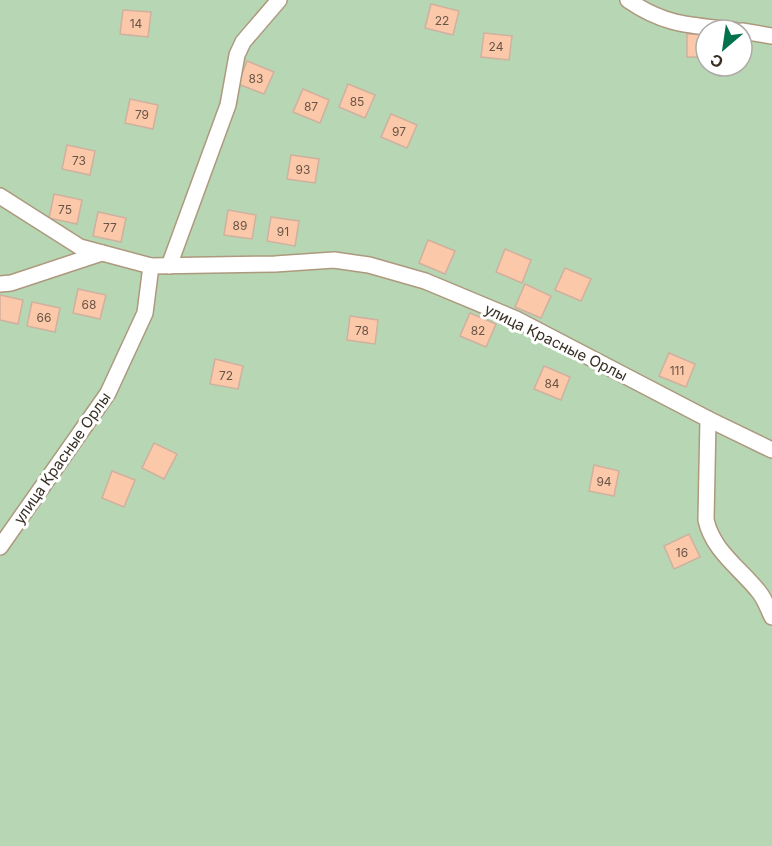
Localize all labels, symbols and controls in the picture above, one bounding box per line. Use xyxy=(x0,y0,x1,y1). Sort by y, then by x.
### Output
house number: 22 xyxy=(435,13,449,28)
house number: 14 xyxy=(130,16,143,31)
north arrow xyxy=(694,18,754,78)
house number: 24 xyxy=(489,39,504,54)
text: С xyxy=(707,49,727,73)
house number: 83 xyxy=(249,71,263,86)
house number: 85 xyxy=(350,94,364,109)
house number: 87 xyxy=(304,99,318,114)
house number: 79 xyxy=(135,107,149,122)
house number: 97 xyxy=(392,124,406,139)
house number: 73 xyxy=(72,153,86,168)
house number: 93 xyxy=(296,162,310,177)
house number: 75 xyxy=(58,202,72,217)
house number: 89 xyxy=(233,218,247,233)
house number: 77 xyxy=(103,220,117,235)
house number: 91 xyxy=(277,224,289,239)
house number: 68 xyxy=(82,297,96,312)
street label: улица Красные Орлы xyxy=(482,299,630,385)
house number: 66 xyxy=(37,310,51,325)
house number: 78 xyxy=(355,323,369,338)
house number: 82 xyxy=(471,323,485,338)
house number: 111 xyxy=(670,363,684,378)
house number: 72 xyxy=(219,368,233,383)
house number: 84 xyxy=(544,376,560,391)
street label: улица Красные Орлы xyxy=(9,388,115,528)
house number: 94 xyxy=(596,474,612,489)
house number: 16 xyxy=(676,545,688,560)

